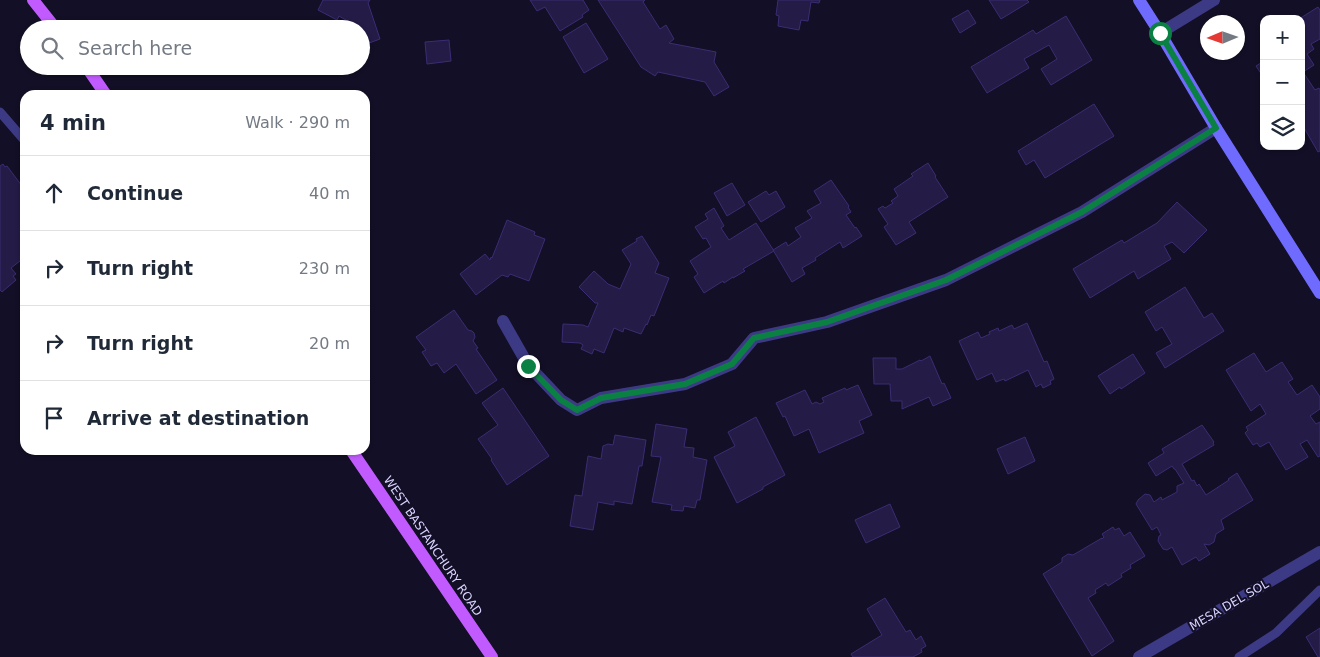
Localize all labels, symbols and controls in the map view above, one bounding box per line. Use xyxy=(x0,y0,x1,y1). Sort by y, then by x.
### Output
north arrow xyxy=(1200,15,1245,60)
map controls xyxy=(1260,15,1305,150)
button: + xyxy=(1260,15,1305,60)
search box xyxy=(20,20,370,75)
route start xyxy=(1149,22,1172,45)
icon: search xyxy=(38,34,66,62)
text: Search here xyxy=(78,37,192,59)
button: − xyxy=(1260,60,1305,105)
button: layers xyxy=(1260,105,1305,150)
text: 4 min xyxy=(40,111,106,135)
text: Walk · 290 m xyxy=(245,113,350,132)
icon: ahead xyxy=(40,179,68,207)
text: Continue xyxy=(87,182,183,204)
text: 40 m xyxy=(309,184,350,203)
icon: right xyxy=(40,254,68,282)
text: Turn right xyxy=(87,257,193,279)
text: 230 m xyxy=(299,259,350,278)
icon: right xyxy=(40,329,68,357)
text: Turn right xyxy=(87,332,193,354)
text: 20 m xyxy=(309,334,350,353)
route end xyxy=(517,355,540,378)
icon: arrive xyxy=(40,404,68,432)
text: Arrive at destination xyxy=(87,407,309,429)
street label: WEST BASTANCHURY ROAD xyxy=(381,473,485,619)
street label: MESA DEL SOL xyxy=(1187,577,1271,633)

